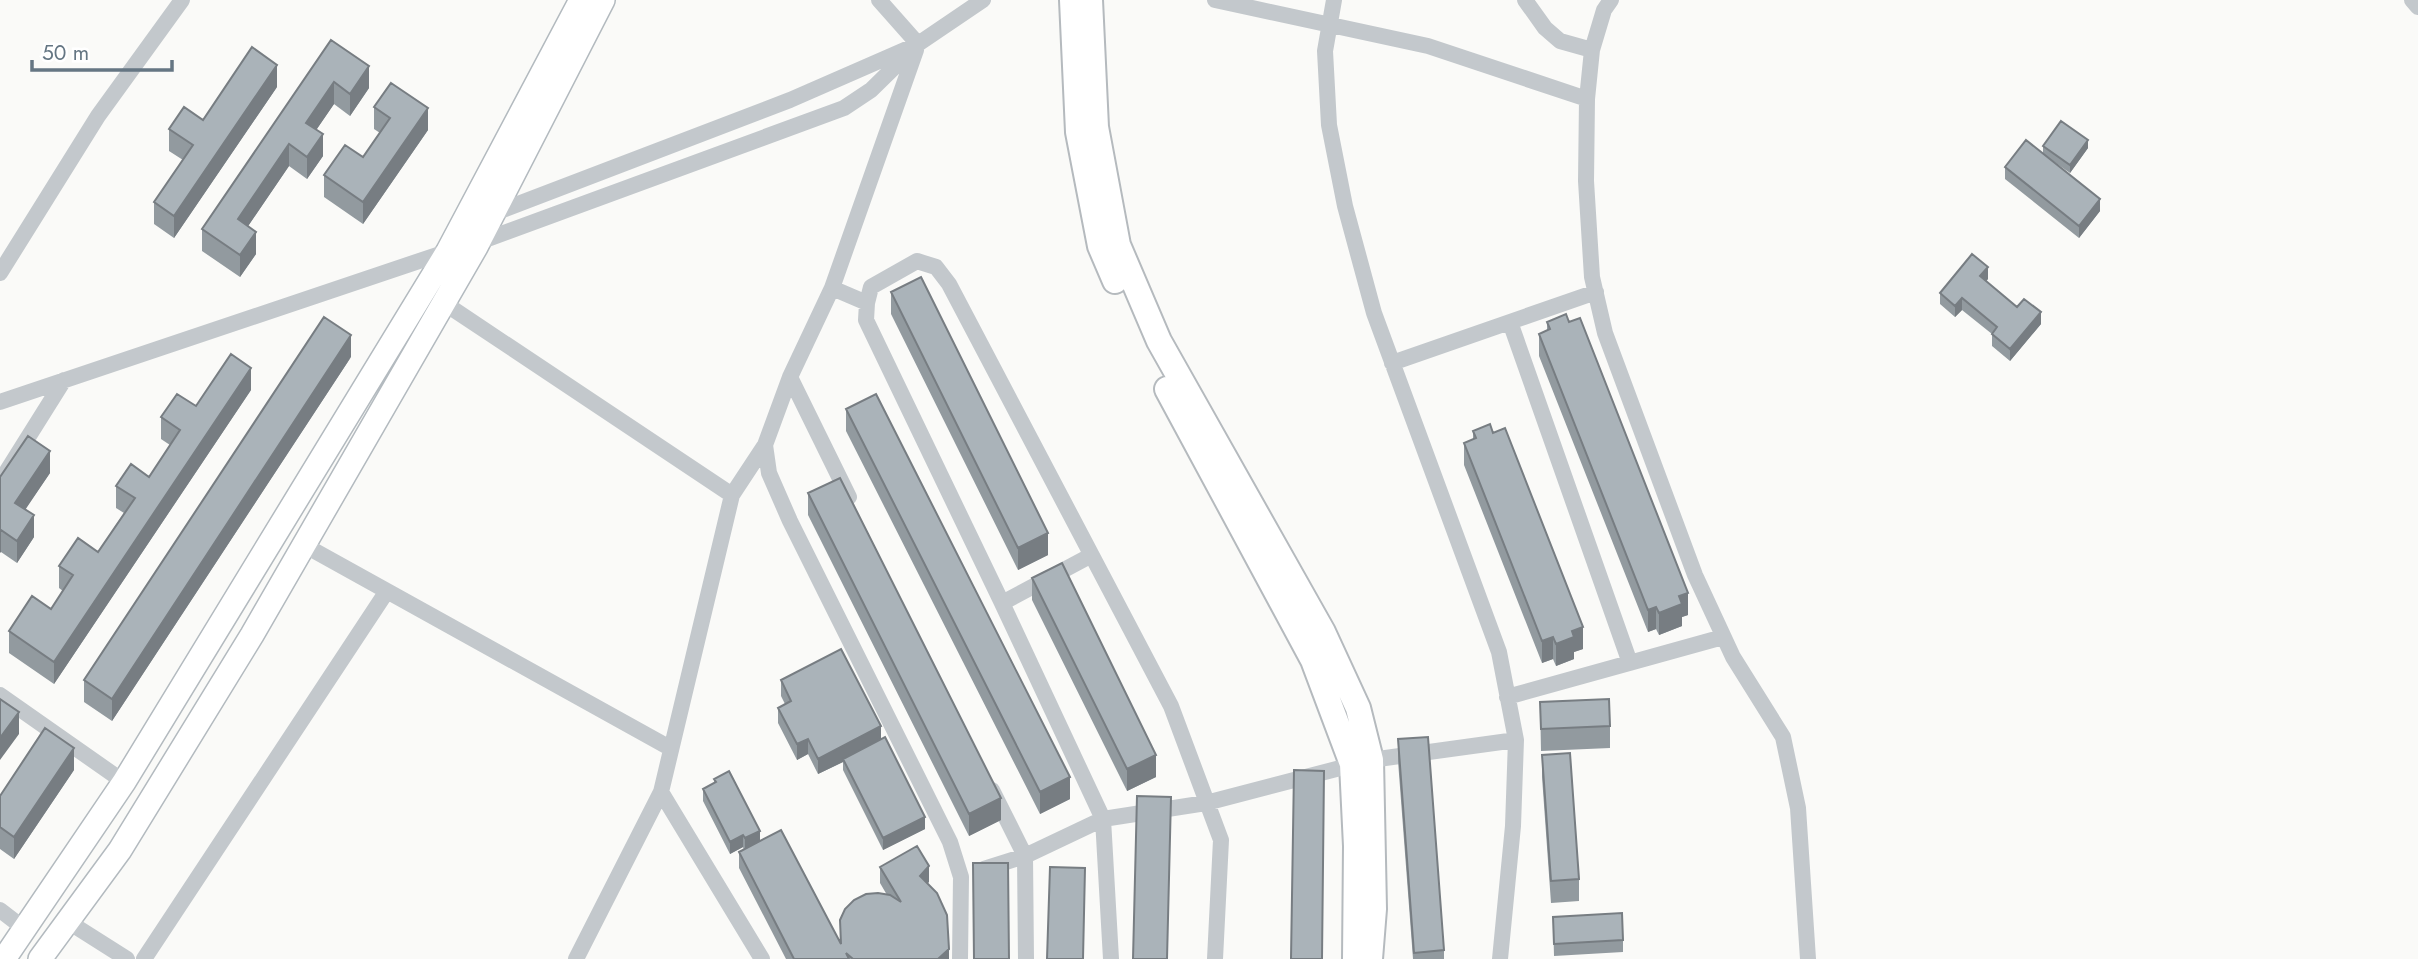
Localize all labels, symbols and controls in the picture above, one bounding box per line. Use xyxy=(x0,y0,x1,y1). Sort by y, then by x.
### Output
scale bar xyxy=(32,28,172,72)
text: 50 m xyxy=(42,38,89,68)

